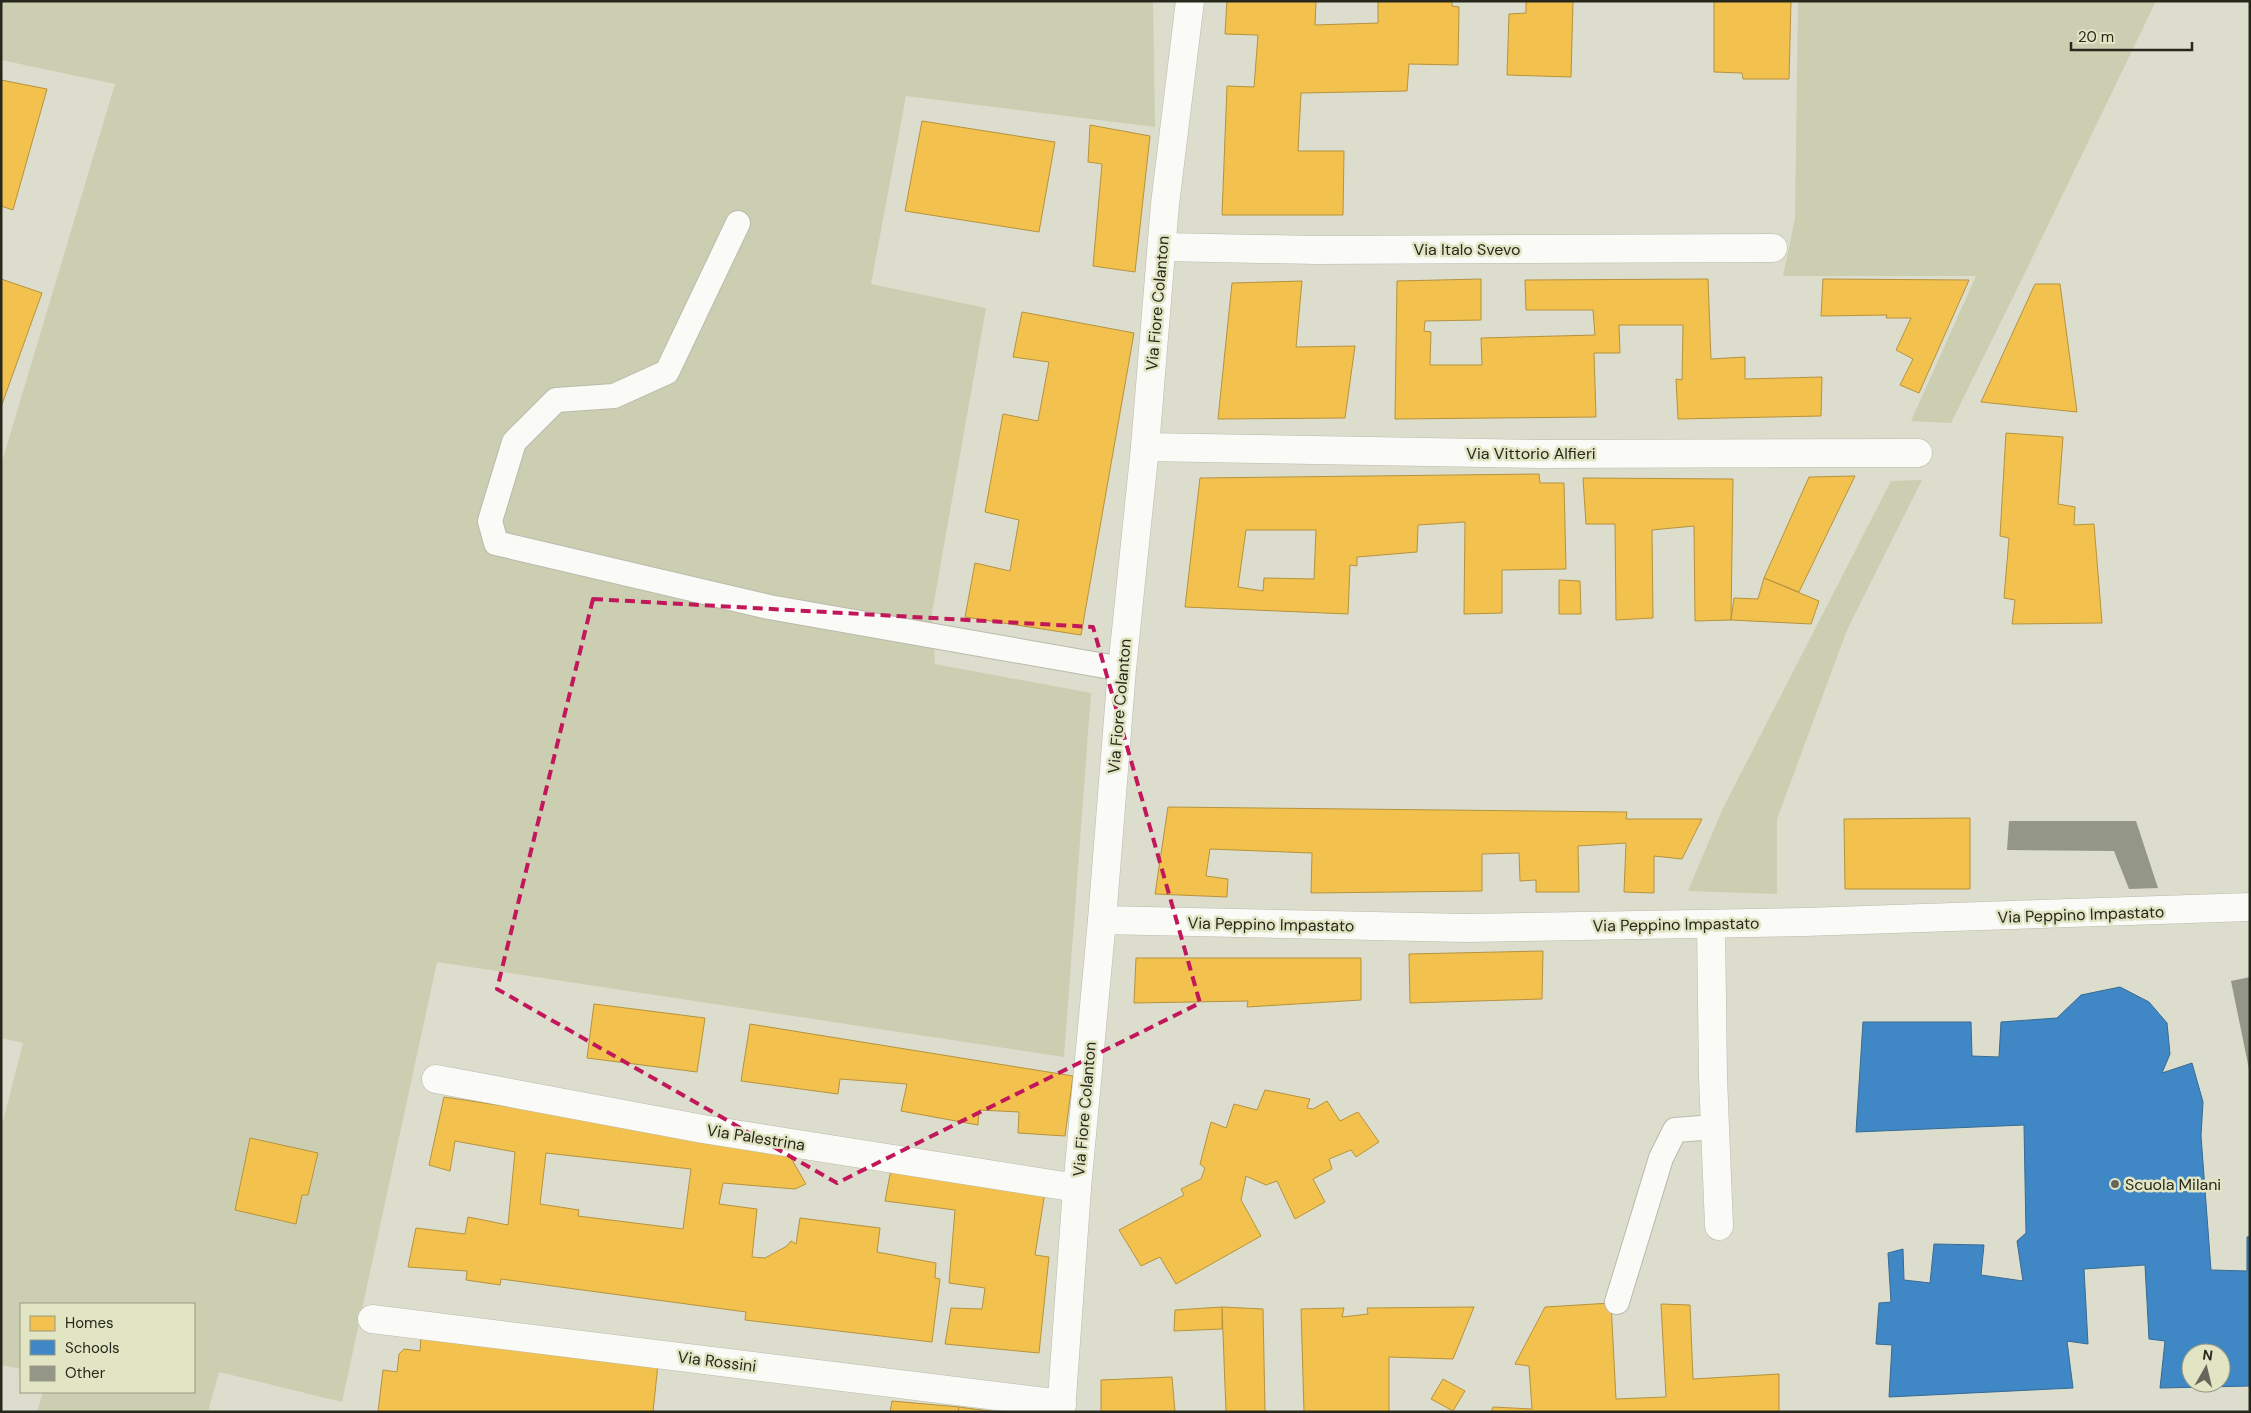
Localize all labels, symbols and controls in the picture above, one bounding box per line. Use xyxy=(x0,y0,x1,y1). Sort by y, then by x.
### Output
scale bar xyxy=(2071,20,2192,52)
text: 20 m xyxy=(2078,27,2114,47)
street label: Via Fiore Colanton xyxy=(1141,235,1174,371)
street label: Via Italo Svevo xyxy=(1413,239,1521,260)
street label: Via Vittorio Alfieri xyxy=(1466,443,1596,464)
street label: Via Fiore Colanton xyxy=(1103,638,1136,774)
street label: Via Peppino Impastato xyxy=(1997,901,2165,928)
street label: Via Peppino Impastato xyxy=(1187,913,1355,936)
street label: Via Peppino Impastato xyxy=(1592,913,1760,936)
street label: Via Fiore Colanton xyxy=(1068,1041,1101,1177)
street label: Via Palestrina xyxy=(705,1119,807,1156)
place label: Scuola Milani xyxy=(2125,1174,2221,1195)
marker: Scuola Milani xyxy=(2109,1178,2121,1190)
legend xyxy=(20,1303,195,1393)
text: Homes xyxy=(65,1313,114,1333)
text: Schools xyxy=(65,1338,120,1358)
north arrow xyxy=(2181,1343,2231,1393)
street label: Via Rossini xyxy=(676,1346,757,1377)
text: N xyxy=(2201,1346,2214,1365)
text: Other xyxy=(65,1363,106,1383)

